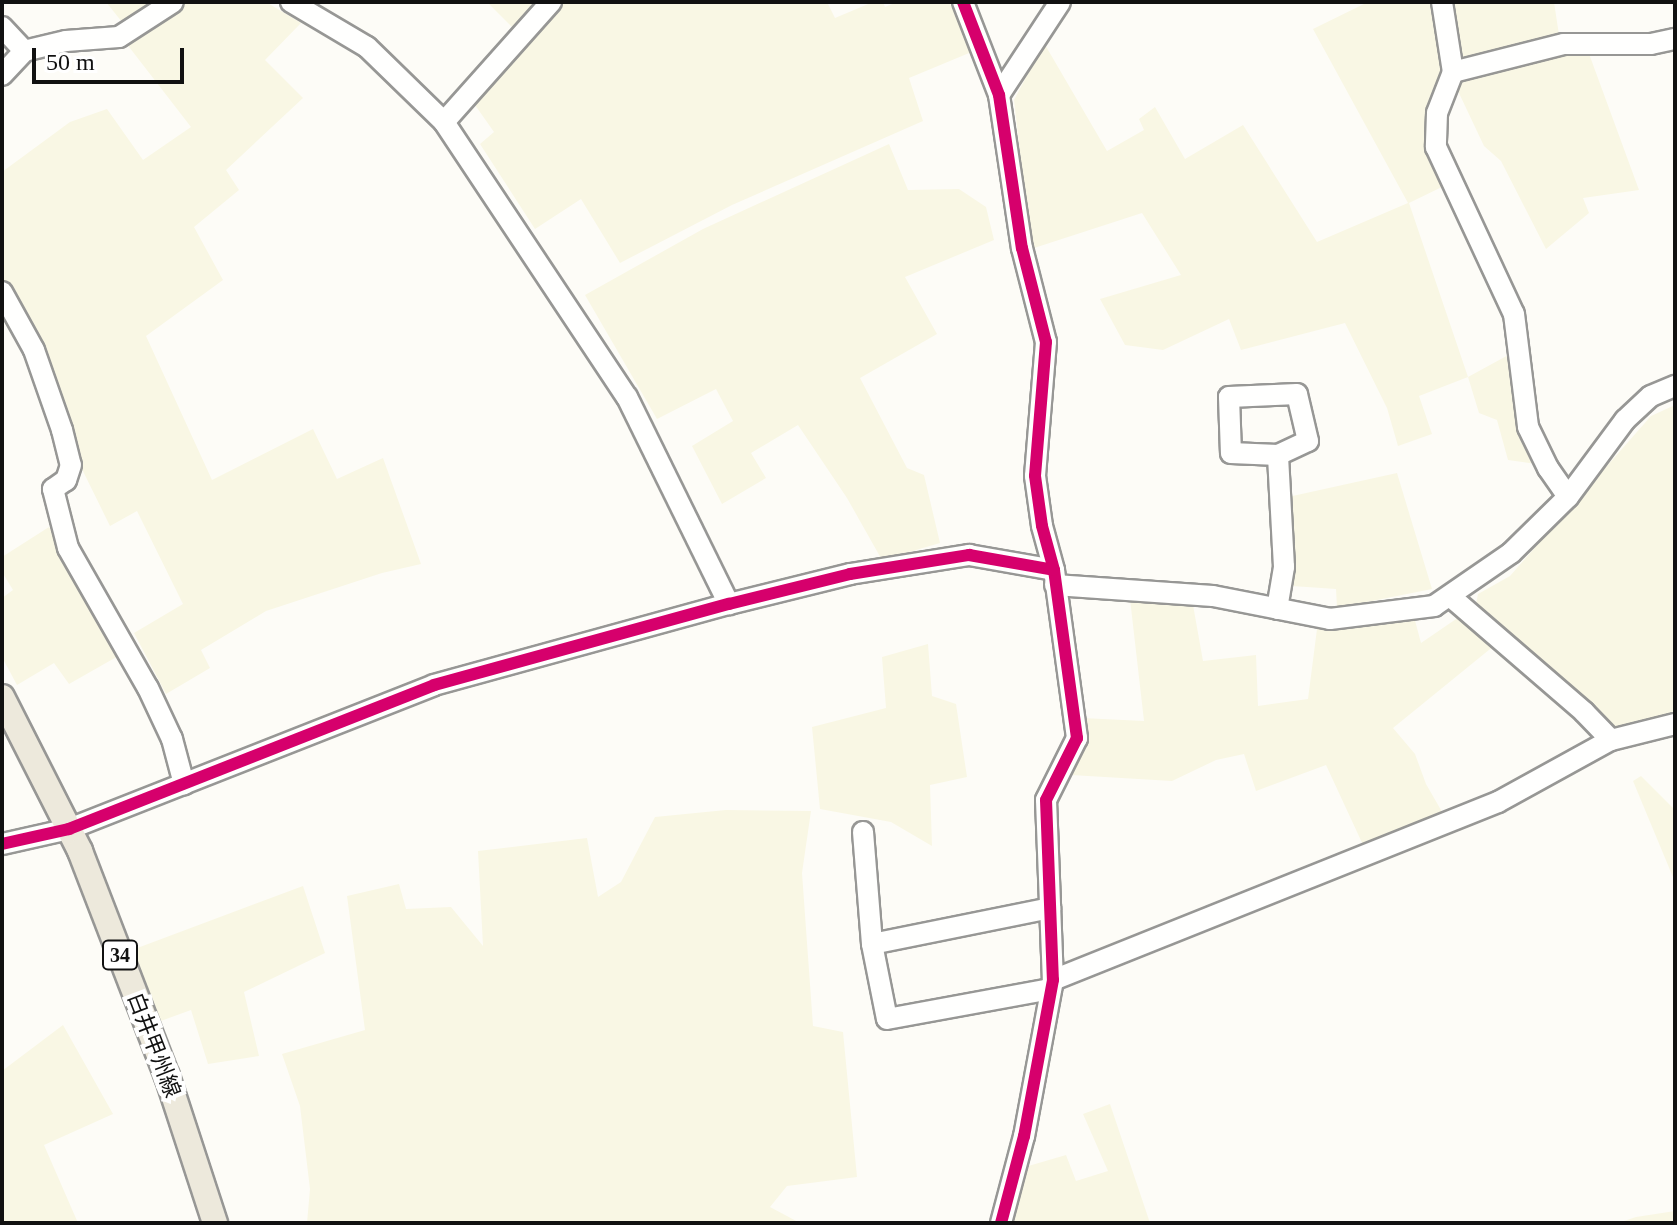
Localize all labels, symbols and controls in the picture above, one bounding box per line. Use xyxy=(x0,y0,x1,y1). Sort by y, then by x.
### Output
scale bar xyxy=(36,32,188,82)
text: 50 m xyxy=(46,49,95,75)
road number: 34 xyxy=(102,939,138,971)
street label: 白井甲州線 xyxy=(122,989,186,1101)

